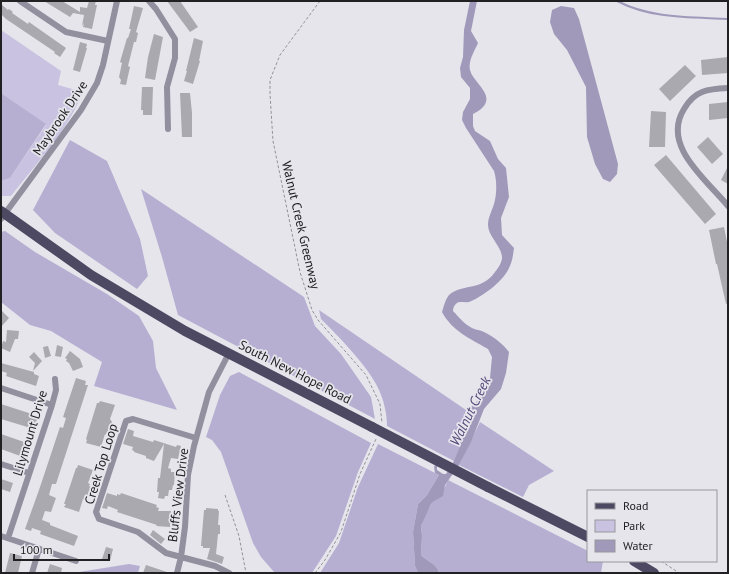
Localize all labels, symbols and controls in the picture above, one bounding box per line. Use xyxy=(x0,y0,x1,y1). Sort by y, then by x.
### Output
street label: Maybrook Drive xyxy=(29,77,91,159)
street label: Walnut Creek Greenway xyxy=(278,159,324,291)
street label: South New Hope Road xyxy=(236,336,354,408)
water label: Walnut Creek xyxy=(446,373,495,449)
street label: Lilymount Drive xyxy=(9,388,51,478)
street label: Creek Top Loop xyxy=(81,422,121,506)
street label: Bluffs View Drive xyxy=(164,447,192,543)
legend xyxy=(587,490,717,562)
text: Road xyxy=(623,498,648,513)
text: Park xyxy=(623,518,645,533)
scale bar xyxy=(14,536,109,562)
text: Water xyxy=(623,538,653,553)
text: 100 m xyxy=(20,542,53,557)

